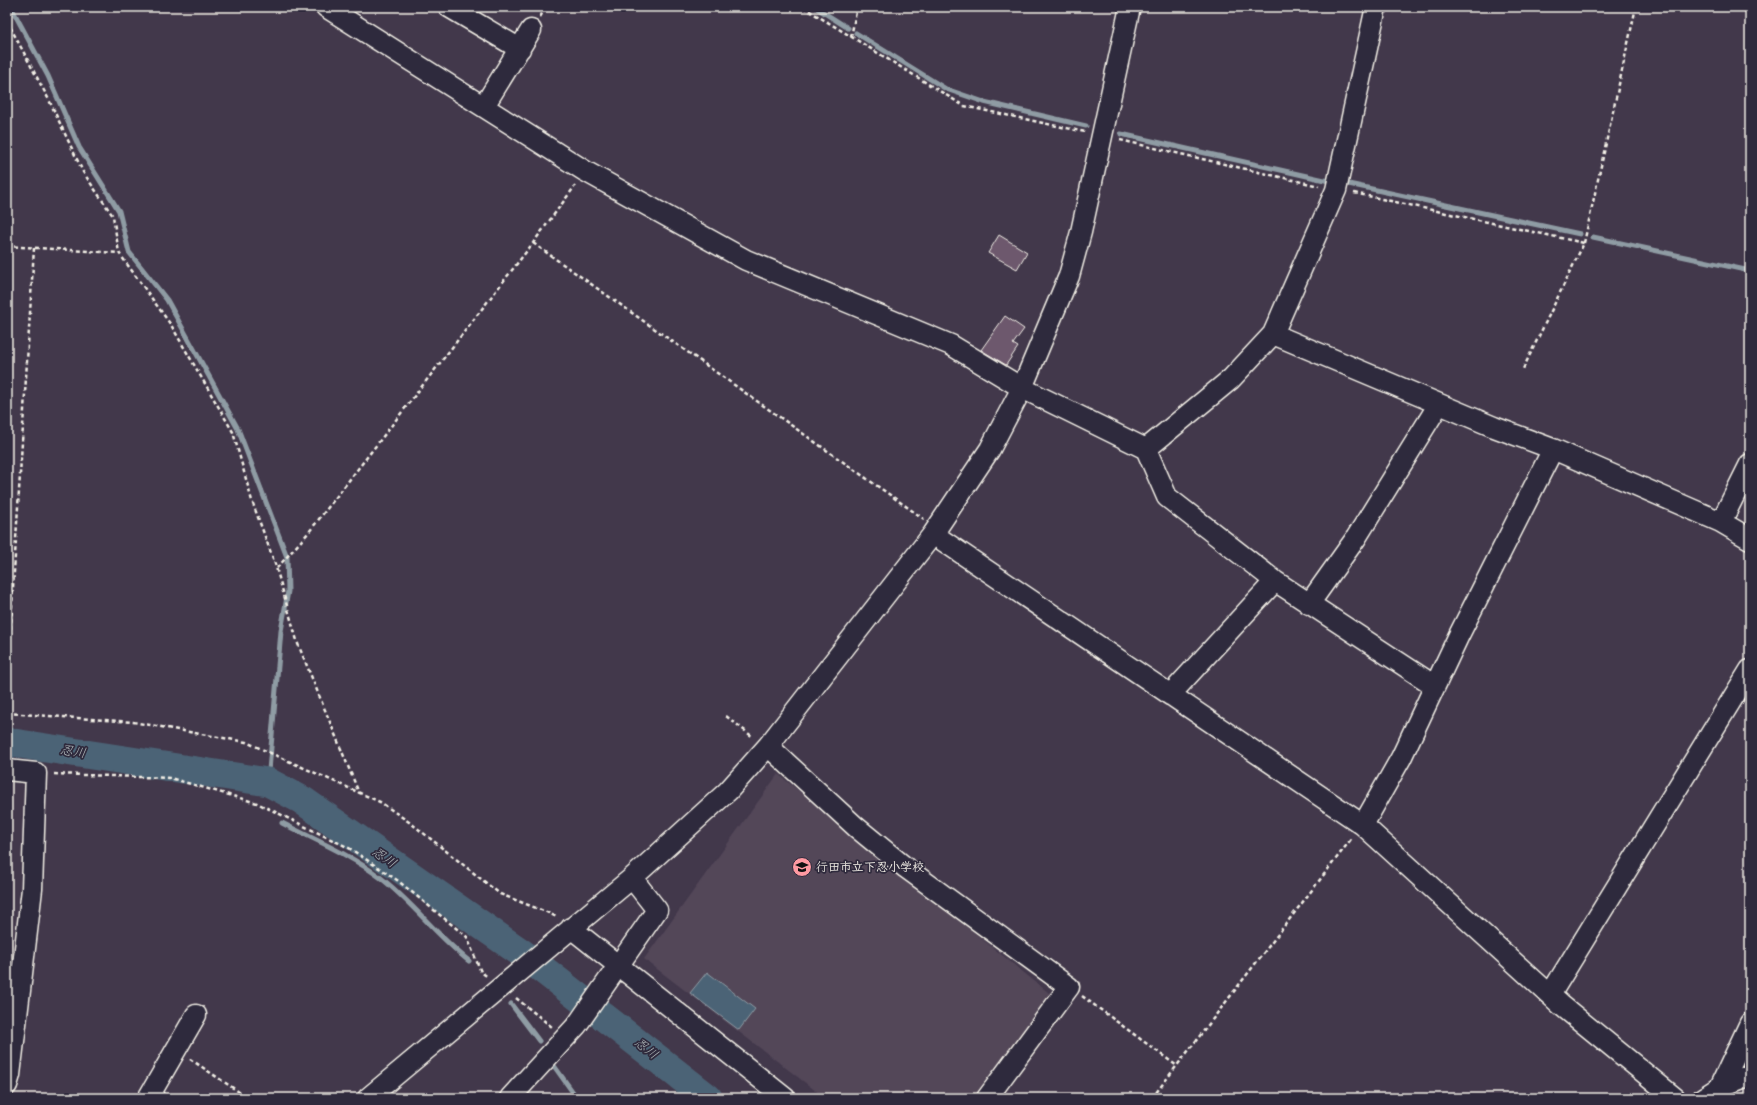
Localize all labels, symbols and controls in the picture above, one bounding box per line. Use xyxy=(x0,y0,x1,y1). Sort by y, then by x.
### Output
water label: 忍川 xyxy=(59,740,87,764)
water label: 忍川 xyxy=(367,842,401,874)
school or university icon: 行田市立下忍小学校 xyxy=(791,856,813,878)
place label: 行田市立下忍小学校 xyxy=(816,858,924,877)
water label: 忍川 xyxy=(629,1033,663,1065)

